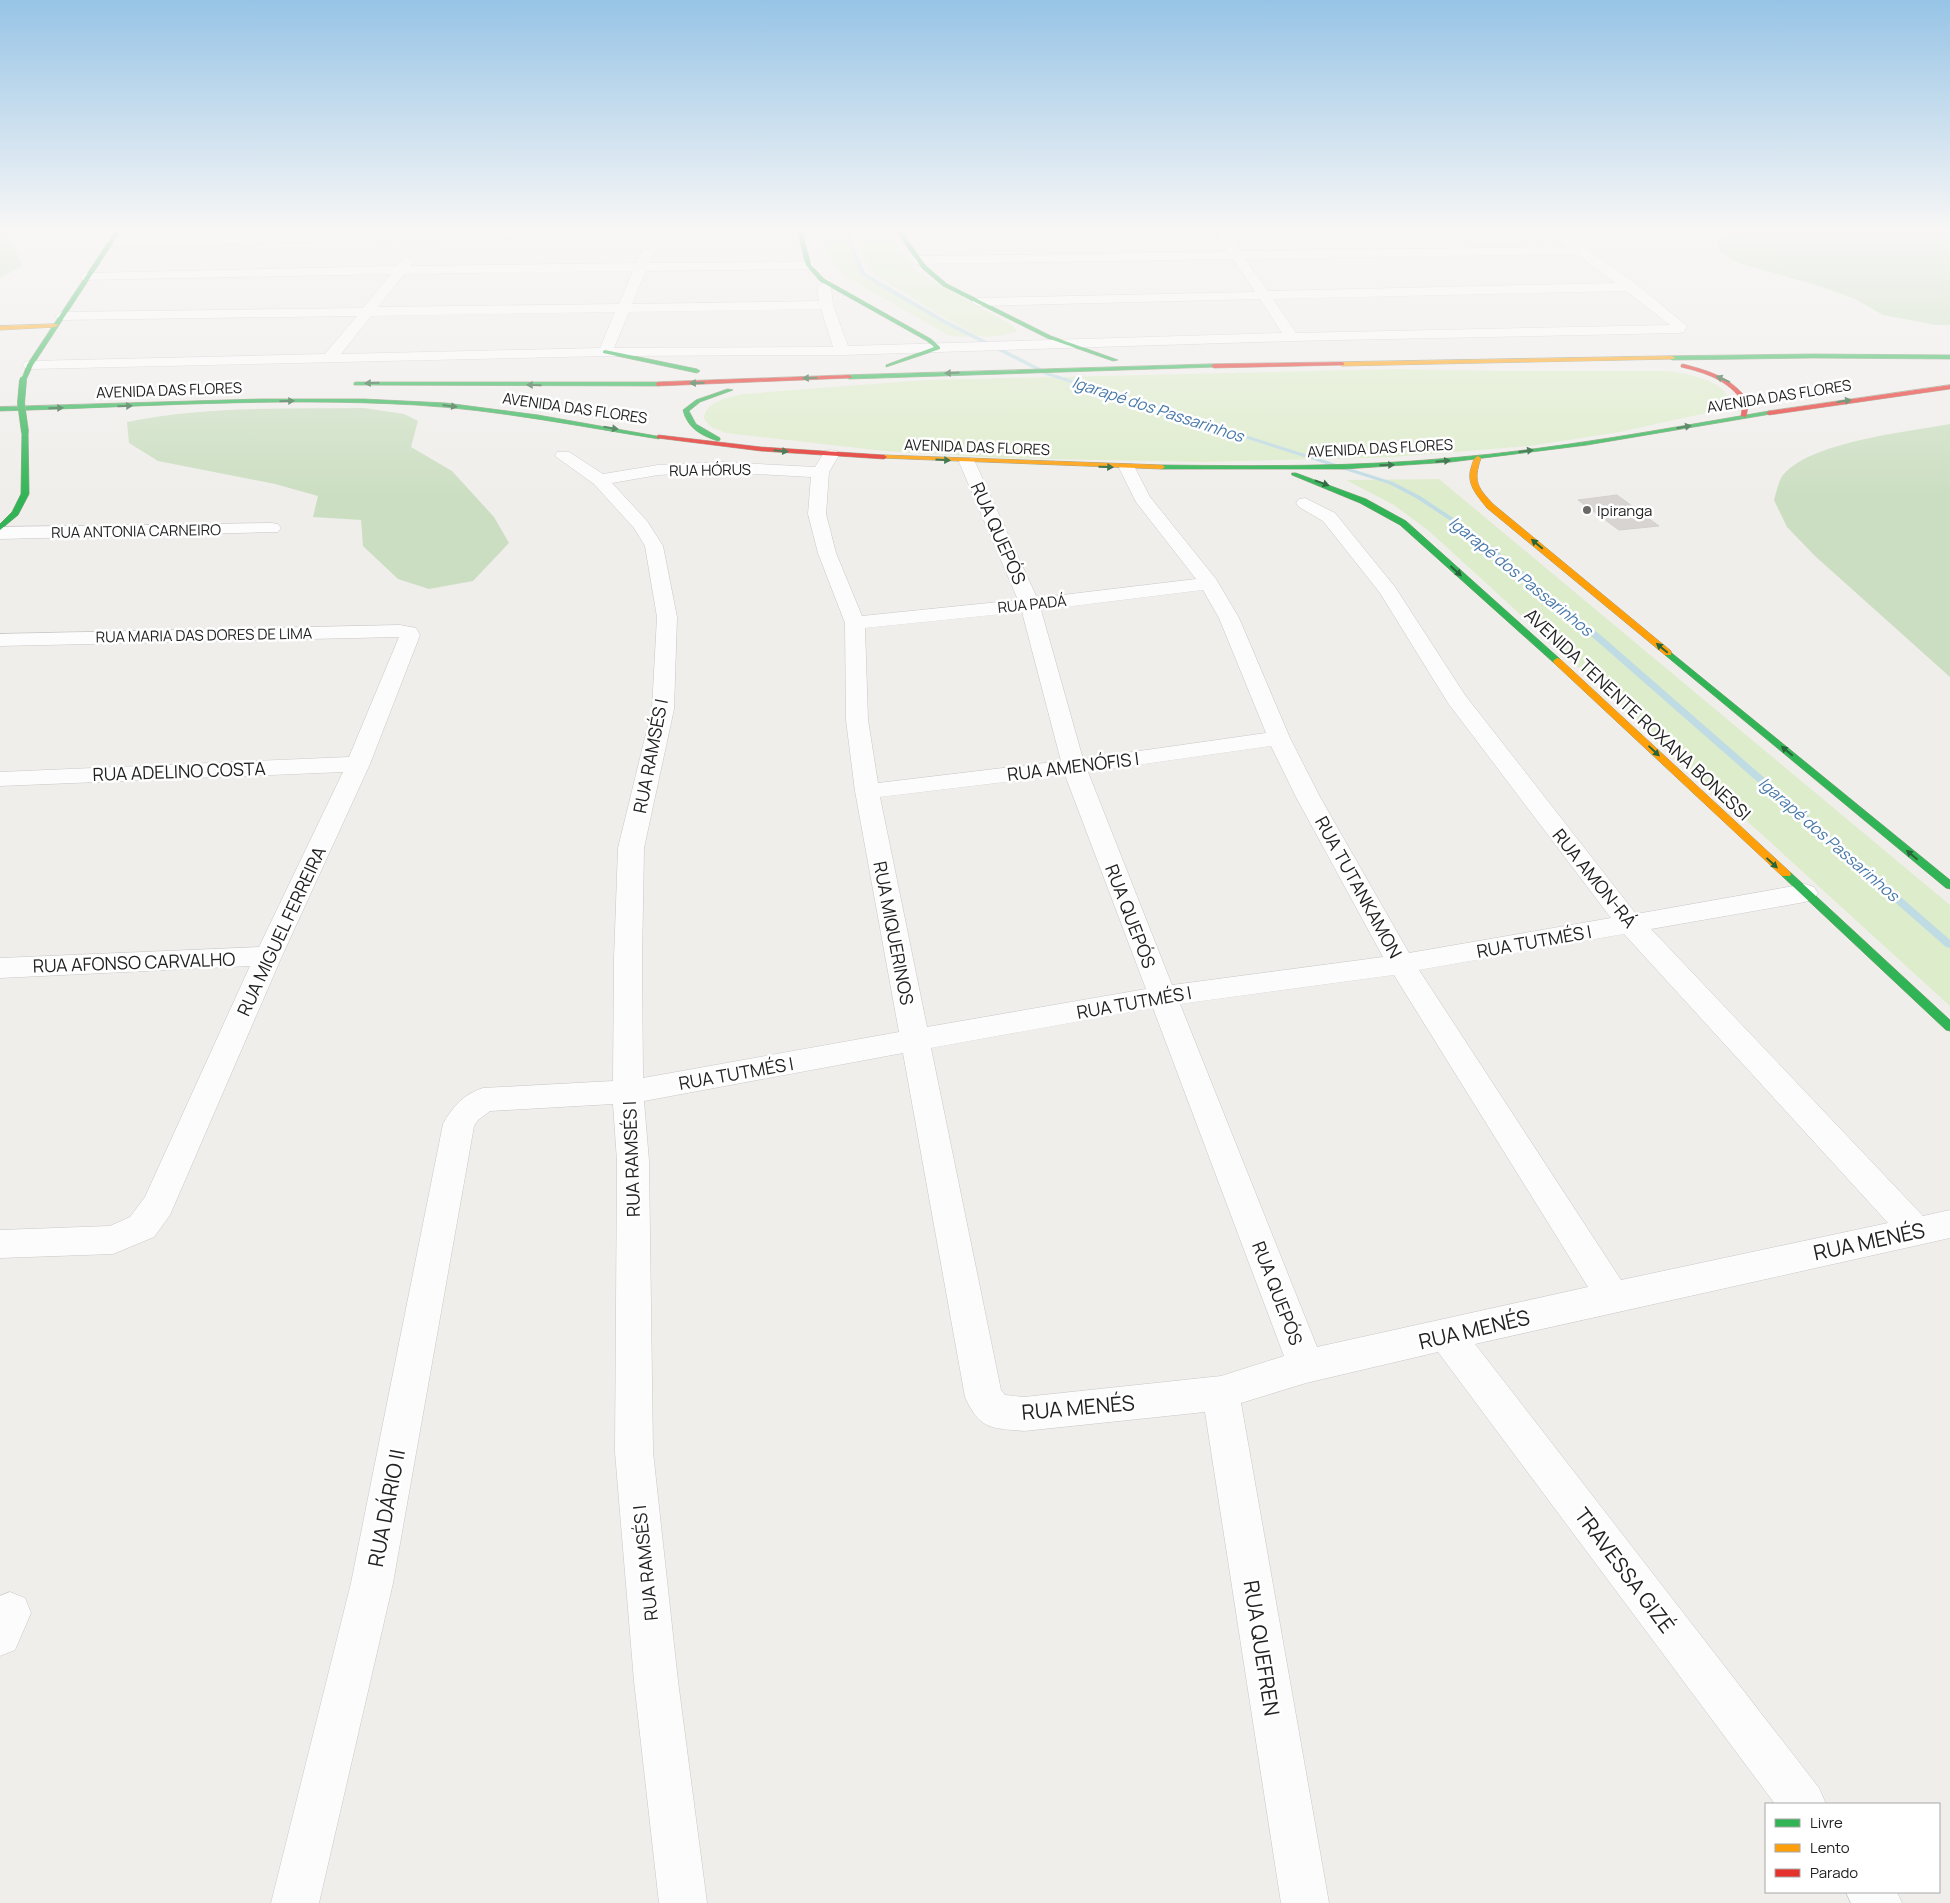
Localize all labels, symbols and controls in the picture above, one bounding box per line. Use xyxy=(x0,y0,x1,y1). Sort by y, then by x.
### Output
one-way arrow xyxy=(944,369,960,377)
water label: Igarapé dos Passarinhos xyxy=(1069,371,1248,448)
one-way arrow xyxy=(802,374,818,382)
street label: AVENIDA DAS FLORES xyxy=(1705,374,1853,418)
one-way arrow xyxy=(1716,375,1730,383)
street label: AVENIDA DAS FLORES xyxy=(96,377,242,403)
one-way arrow xyxy=(688,379,704,387)
one-way arrow xyxy=(363,380,379,388)
one-way arrow xyxy=(526,381,542,389)
street label: AVENIDA DAS FLORES xyxy=(501,387,649,429)
one-way arrow xyxy=(1836,396,1852,404)
one-way arrow xyxy=(280,397,296,405)
one-way arrow xyxy=(117,402,133,410)
one-way arrow xyxy=(442,402,458,410)
one-way arrow xyxy=(48,404,64,412)
one-way arrow xyxy=(1676,423,1692,431)
one-way arrow xyxy=(603,424,619,432)
street label: AVENIDA DAS FLORES xyxy=(904,434,1050,460)
street label: AVENIDA DAS FLORES xyxy=(1307,434,1453,462)
one-way arrow xyxy=(773,447,789,455)
one-way arrow xyxy=(1519,447,1535,455)
one-way arrow xyxy=(935,457,951,465)
one-way arrow xyxy=(1436,457,1452,465)
street label: RUA HÓRUS xyxy=(669,459,751,481)
one-way arrow xyxy=(1379,461,1395,469)
one-way arrow xyxy=(1098,463,1114,471)
street label: RUA QUEPÓS xyxy=(966,478,1032,588)
one-way arrow xyxy=(1315,480,1330,488)
place label: Ipiranga xyxy=(1597,500,1652,521)
marker: Ipiranga xyxy=(1581,504,1593,516)
water label: Igarapé dos Passarinhos xyxy=(1444,511,1599,642)
street label: RUA ANTONIA CARNEIRO xyxy=(51,519,221,543)
one-way arrow xyxy=(1530,539,1543,550)
one-way arrow xyxy=(1450,565,1462,577)
street label: RUA PADÁ xyxy=(997,590,1068,618)
street label: AVENIDA TENENTE ROXANA BONESSI xyxy=(1520,603,1756,825)
street label: RUA MARIA DAS DORES DE LIMA xyxy=(96,623,313,647)
one-way arrow xyxy=(1656,643,1668,654)
street label: RUA RAMSÉS I xyxy=(627,697,673,815)
one-way arrow xyxy=(1648,745,1660,757)
street label: RUA AMENÓFIS I xyxy=(1006,746,1140,786)
one-way arrow xyxy=(1781,746,1794,757)
street label: RUA ADELINO COSTA xyxy=(92,756,267,786)
water label: Igarapé dos Passarinhos xyxy=(1754,772,1905,907)
street label: RUA TUTANKAMON xyxy=(1310,812,1408,962)
street label: RUA AMON-RÁ xyxy=(1548,824,1643,933)
street label: RUA MIGUEL FERREIRA xyxy=(231,842,331,1020)
one-way arrow xyxy=(1907,849,1919,861)
one-way arrow xyxy=(1766,857,1778,869)
street label: RUA MIQUERINOS xyxy=(868,859,920,1007)
street label: RUA QUEPÓS xyxy=(1100,861,1162,971)
street label: RUA TUTMÉS I xyxy=(1475,919,1593,963)
street label: RUA AFONSO CARVALHO xyxy=(32,946,236,978)
street label: RUA TUTMÉS I xyxy=(1075,980,1193,1024)
street label: RUA TUTMÉS I xyxy=(677,1051,795,1095)
street label: RUA RAMSÉS I xyxy=(617,1101,645,1217)
street label: RUA MENÉS xyxy=(1811,1216,1927,1266)
street label: RUA QUEPÓS xyxy=(1247,1238,1309,1348)
street label: RUA MENÉS xyxy=(1416,1303,1532,1355)
street label: RUA MENÉS xyxy=(1020,1388,1136,1426)
street label: RUA DÁRIO II xyxy=(361,1447,411,1569)
street label: TRAVESSA GIZÉ xyxy=(1569,1502,1681,1638)
street label: RUA RAMSÉS I xyxy=(627,1504,663,1622)
street label: RUA QUEFREN xyxy=(1237,1578,1287,1718)
legend xyxy=(1765,1803,1940,1893)
text: Livre xyxy=(1810,1812,1843,1833)
text: Lento xyxy=(1810,1837,1850,1858)
text: Parado xyxy=(1810,1862,1858,1883)

